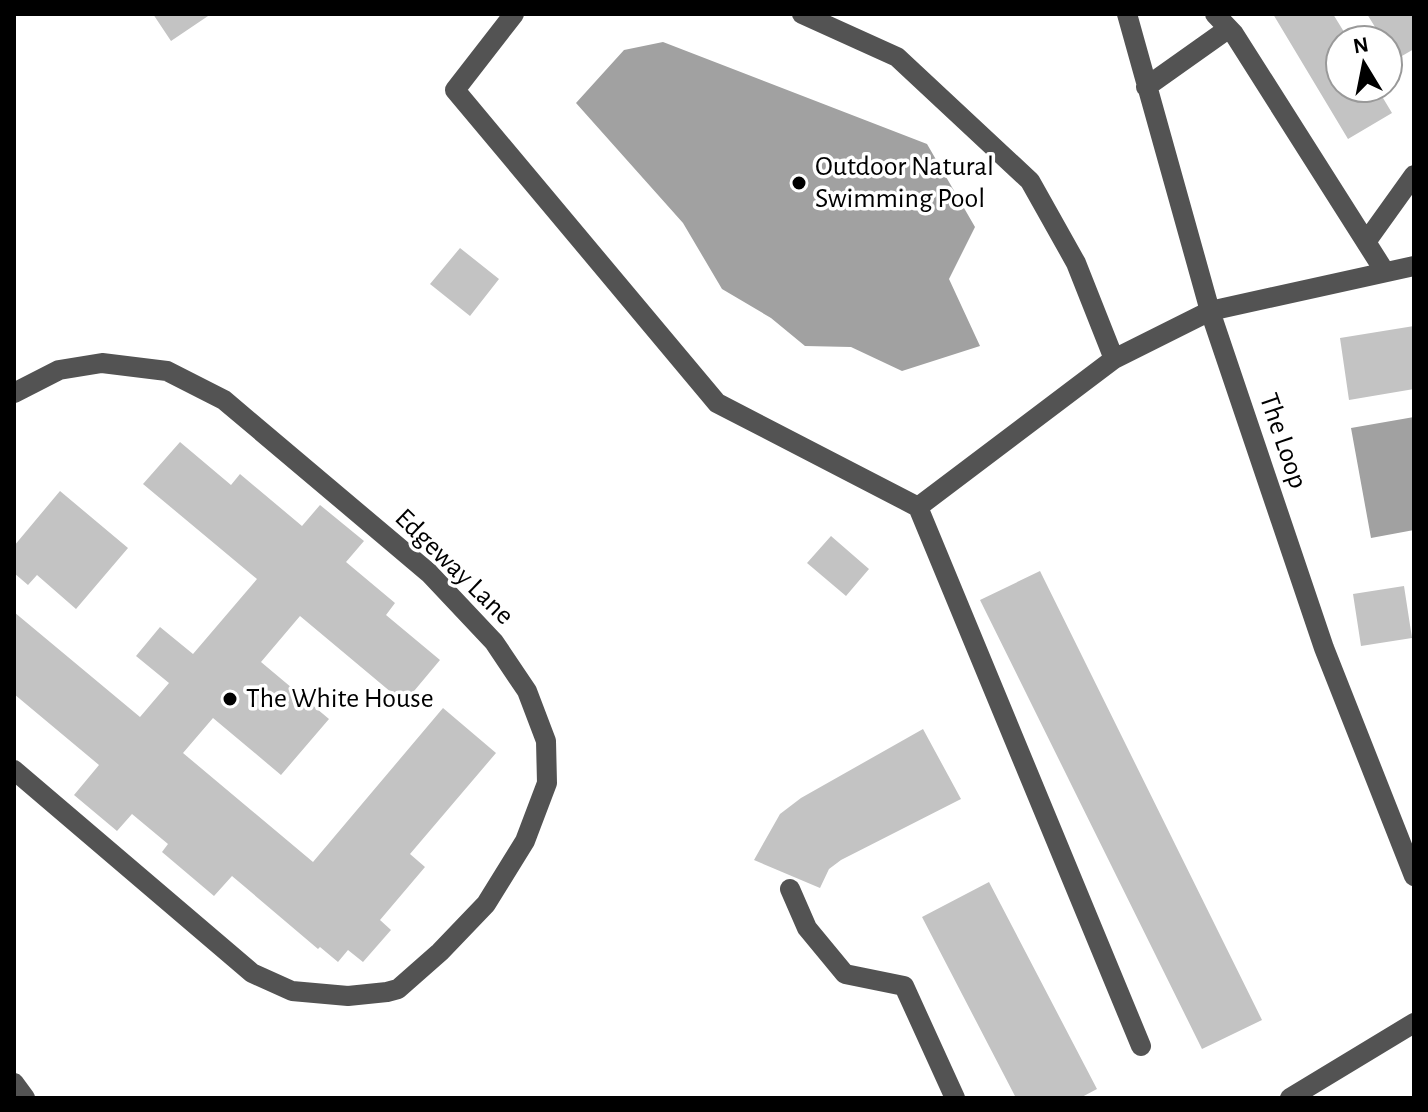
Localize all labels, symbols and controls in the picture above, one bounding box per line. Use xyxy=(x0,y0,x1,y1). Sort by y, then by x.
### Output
north arrow xyxy=(1324,24,1404,104)
text: N xyxy=(1351,33,1370,57)
place label: Outdoor Natural Swimming Pool xyxy=(815,153,994,213)
marker: Outdoor Natural Swimming Pool xyxy=(790,174,808,192)
street label: The Loop xyxy=(1254,390,1312,492)
street label: Edgeway Lane xyxy=(389,504,519,630)
place label: The White House xyxy=(246,685,434,713)
marker: The White House xyxy=(221,690,239,708)

